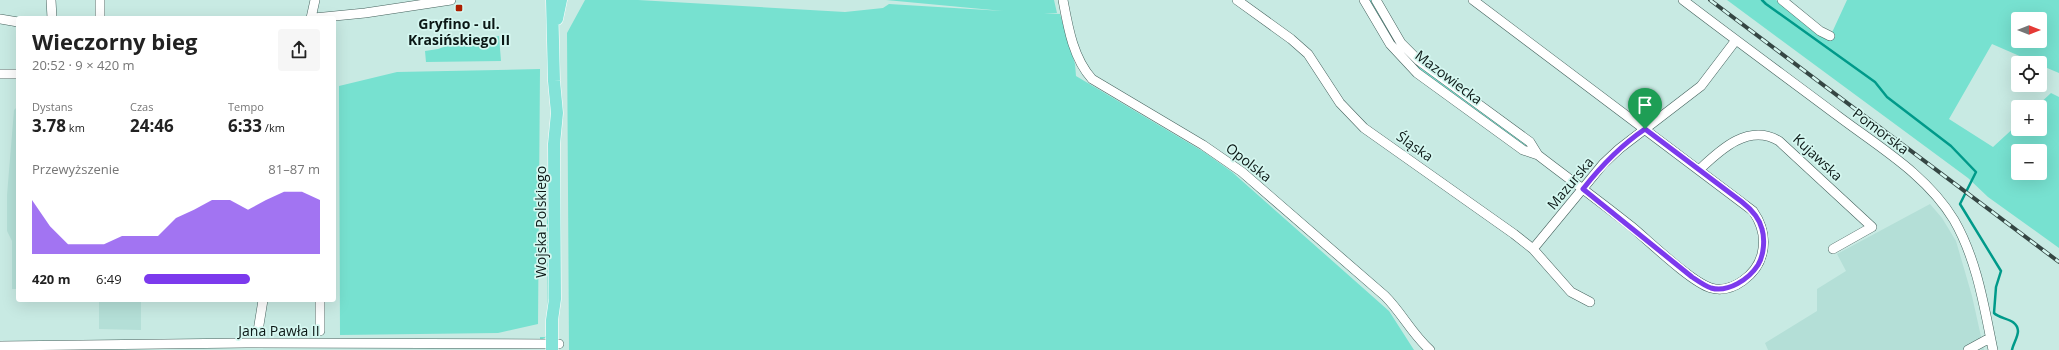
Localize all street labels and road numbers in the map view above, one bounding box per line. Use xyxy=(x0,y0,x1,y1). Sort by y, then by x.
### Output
street label: Mazowiecka xyxy=(1412,46,1486,108)
street label: Pomorska xyxy=(1849,104,1913,158)
street label: Śląska xyxy=(1393,127,1437,165)
street label: Kujawska xyxy=(1789,129,1847,185)
street label: Opolska xyxy=(1222,138,1276,186)
street label: Mazurska xyxy=(1542,153,1598,213)
street label: Wojska Polskiego xyxy=(531,166,550,278)
street label: Jana Pawła II xyxy=(236,321,320,340)

